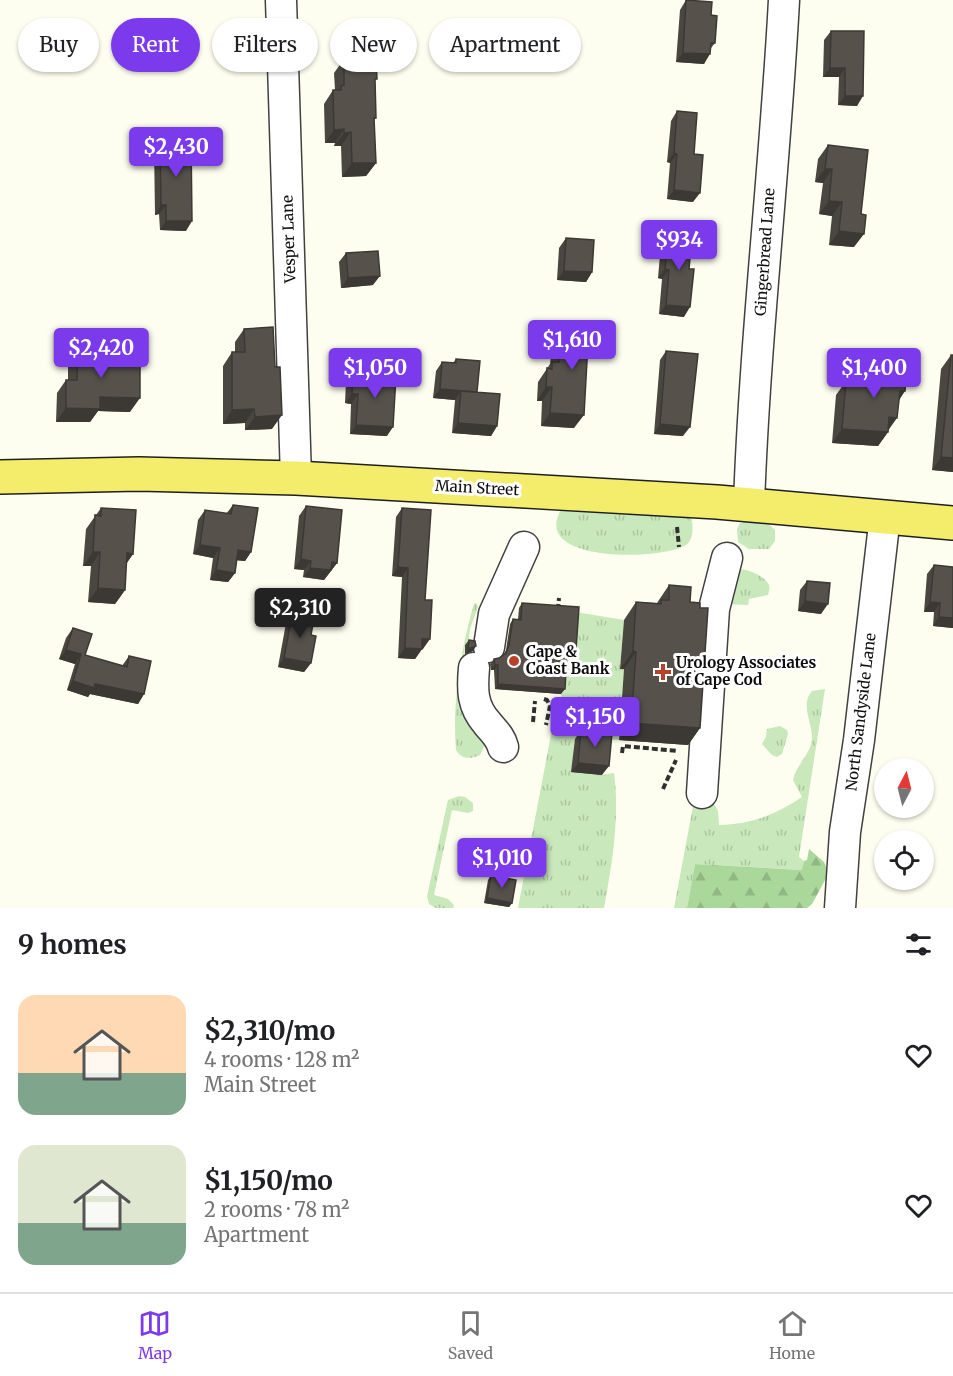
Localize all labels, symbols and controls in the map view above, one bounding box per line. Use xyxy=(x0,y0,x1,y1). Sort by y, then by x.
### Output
chip: Buy xyxy=(18,18,99,72)
chip: Rent xyxy=(111,18,200,72)
chip: Filters xyxy=(212,18,318,72)
chip: New xyxy=(330,18,417,72)
chip: Apartment xyxy=(429,18,581,72)
pin: $2,430 xyxy=(127,127,225,178)
text: $2,430 xyxy=(143,134,209,159)
street label: Gingerbread Lane xyxy=(751,187,778,316)
street label: Vesper Lane xyxy=(277,195,300,284)
pin: $934 xyxy=(643,220,715,271)
text: $934 xyxy=(655,227,703,252)
pin: $1,610 xyxy=(523,320,621,371)
text: $1,610 xyxy=(542,327,602,352)
pin: $2,420 xyxy=(52,328,150,379)
text: $2,420 xyxy=(68,335,134,360)
pin: $1,050 xyxy=(326,348,424,399)
pin: $1,400 xyxy=(825,348,923,399)
text: $1,050 xyxy=(343,355,407,380)
text: $1,400 xyxy=(841,355,907,380)
street label: Main Street xyxy=(434,476,520,499)
pin: $2,310 xyxy=(251,588,349,639)
text: $2,310 xyxy=(269,595,331,620)
street label: North Sandyside Lane xyxy=(841,632,880,792)
place label: Cape & Coast Bank xyxy=(526,642,610,678)
place label: Urology Associates of Cape Cod xyxy=(676,653,817,689)
marker: Cape & Coast Bank xyxy=(507,654,521,668)
marker: Urology Associates of Cape Cod xyxy=(654,663,672,681)
pin: $1,150 xyxy=(546,697,644,748)
text: $1,150 xyxy=(565,704,626,729)
north arrow xyxy=(874,758,934,818)
map controls xyxy=(874,758,934,890)
button: locate xyxy=(874,830,934,890)
pin: $1,010 xyxy=(453,838,551,889)
text: $1,010 xyxy=(471,845,533,870)
text: 9 homes xyxy=(18,928,127,961)
icon: filters xyxy=(902,928,935,961)
text: $2,310/mo xyxy=(204,1014,335,1047)
icon: home xyxy=(66,1019,138,1091)
icon: heart xyxy=(902,1039,935,1072)
text: 4 rooms · 128 m² xyxy=(204,1047,359,1072)
text: Main Street xyxy=(204,1072,316,1097)
text: $1,150/mo xyxy=(204,1164,333,1197)
icon: home xyxy=(66,1169,138,1241)
icon: heart xyxy=(902,1189,935,1222)
text: 2 rooms · 78 m² xyxy=(204,1197,349,1222)
text: Apartment xyxy=(204,1222,309,1247)
tab: Map xyxy=(138,1307,172,1363)
tab: Saved xyxy=(448,1307,493,1363)
tab: Home xyxy=(769,1307,815,1363)

